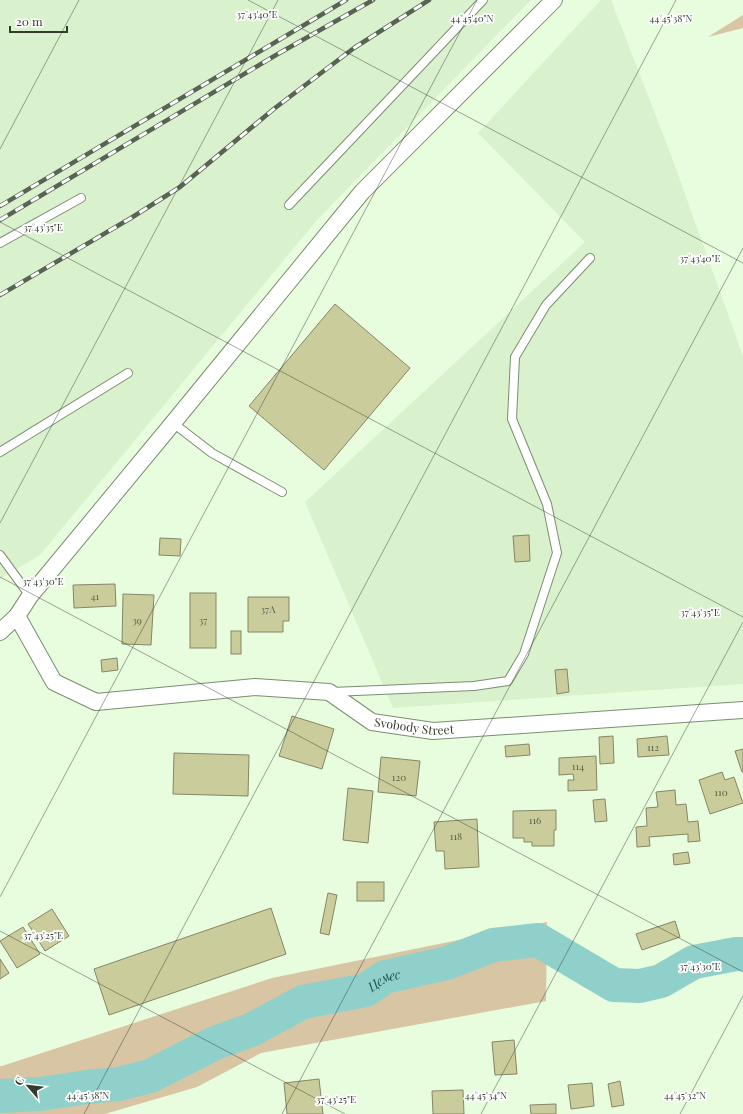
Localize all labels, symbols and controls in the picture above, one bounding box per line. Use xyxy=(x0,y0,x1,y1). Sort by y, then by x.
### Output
text: 37°43'40"E xyxy=(236,7,278,21)
scale bar xyxy=(10,8,67,34)
text: 44°45'40"N xyxy=(450,11,494,25)
text: 44°45'38"N xyxy=(650,11,692,25)
text: 20 m xyxy=(16,13,43,29)
text: 37°43'35"E xyxy=(23,220,63,234)
text: 37°43'40"E xyxy=(679,251,721,265)
text: 37°43'30"E xyxy=(22,574,64,588)
house number: 41 xyxy=(91,589,100,603)
house number: 37А xyxy=(261,602,276,616)
text: 37°43'35"E xyxy=(680,605,720,619)
house number: 39 xyxy=(132,613,142,627)
house number: 37 xyxy=(199,613,207,627)
street label: Svobody Street xyxy=(373,713,455,738)
house number: 112 xyxy=(647,740,659,754)
house number: 114 xyxy=(572,759,584,773)
house number: 120 xyxy=(392,770,406,784)
house number: 110 xyxy=(714,785,728,799)
house number: 116 xyxy=(529,813,541,827)
house number: 118 xyxy=(450,829,462,843)
text: 37°43'25"E xyxy=(23,928,63,942)
text: 37°43'30"E xyxy=(679,959,721,973)
water label: Цемес xyxy=(363,965,402,995)
north arrow xyxy=(8,1066,48,1106)
text: С xyxy=(10,1074,27,1088)
text: 44°45'38"N xyxy=(67,1088,109,1102)
text: 44°45'34"N xyxy=(465,1088,507,1102)
text: 44°45'32"N xyxy=(664,1088,706,1102)
text: 37°43'25"E xyxy=(316,1092,356,1106)

